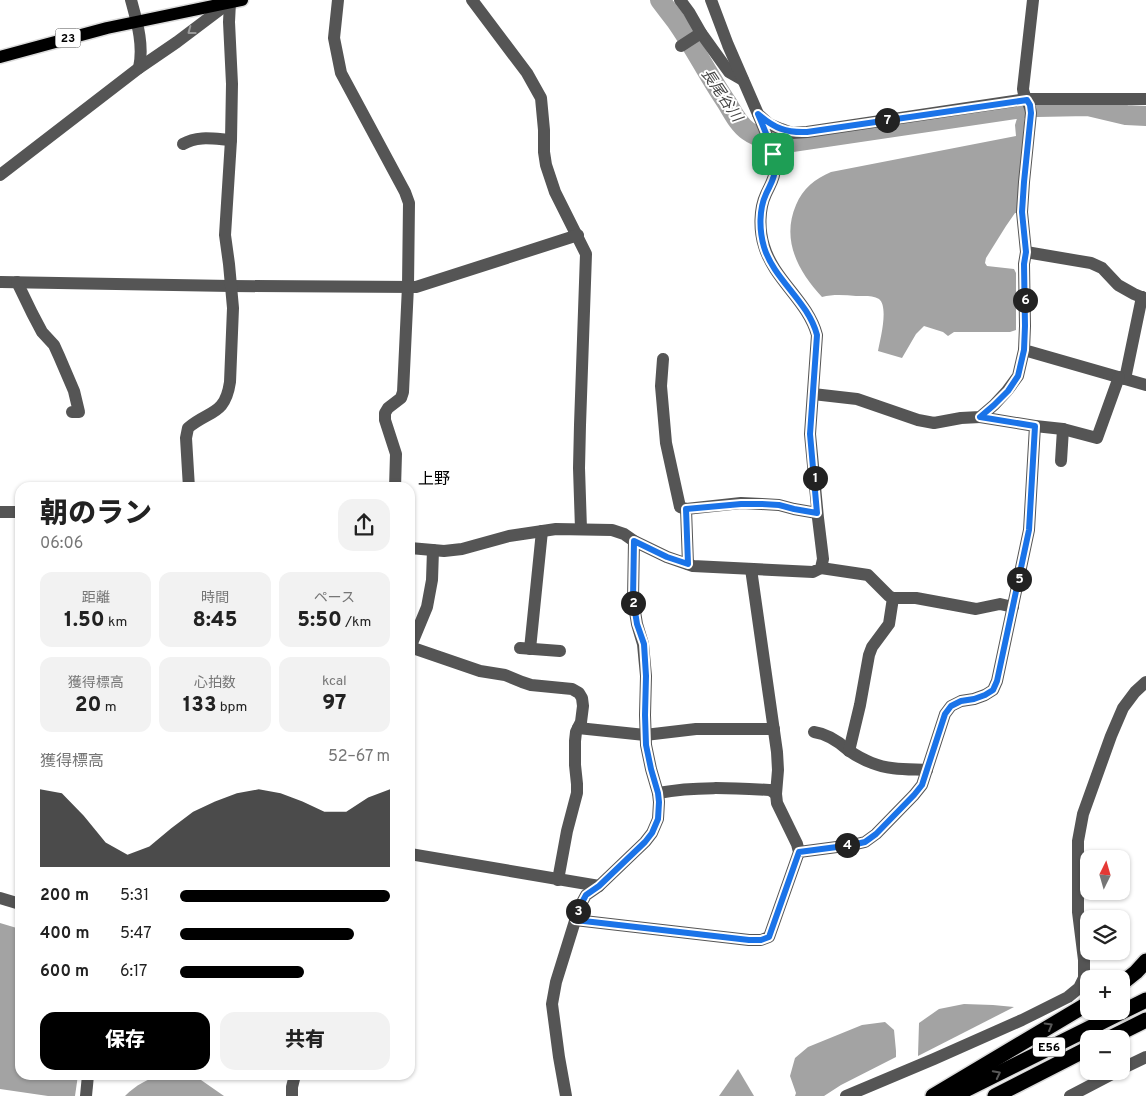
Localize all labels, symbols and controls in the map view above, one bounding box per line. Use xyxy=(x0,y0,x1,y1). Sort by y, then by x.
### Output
one-way arrow xyxy=(188,26,197,34)
road number: 23 xyxy=(56,28,80,48)
water label: 長尾谷川 xyxy=(696,66,747,128)
pin: 7 xyxy=(874,108,900,132)
text: 7 xyxy=(884,112,891,129)
pin xyxy=(752,133,794,175)
icon: arrive xyxy=(759,140,787,168)
pin: 6 xyxy=(1012,288,1038,312)
text: 6 xyxy=(1021,292,1030,309)
pin: 1 xyxy=(802,466,828,490)
district label: 上野 xyxy=(418,470,450,490)
text: 1 xyxy=(813,470,818,487)
text: 朝のラン xyxy=(40,497,152,533)
button: share xyxy=(338,499,390,551)
text: 06:06 xyxy=(40,534,83,554)
pin: 5 xyxy=(1006,566,1032,592)
text: 5 xyxy=(1015,571,1024,588)
text: 距離 xyxy=(82,590,110,607)
text: 時間 xyxy=(201,590,229,607)
text: ペース xyxy=(314,590,355,607)
pin: 2 xyxy=(620,590,646,616)
text: 2 xyxy=(629,595,638,612)
text: 1.50 xyxy=(64,607,105,634)
text: 8:45 xyxy=(193,607,237,634)
text: 5:50 xyxy=(297,607,342,634)
text: km xyxy=(105,614,127,631)
text: /km xyxy=(342,614,371,631)
text: kcal xyxy=(322,673,347,690)
text: 獲得標高 xyxy=(68,675,124,692)
text: 心拍数 xyxy=(194,675,236,692)
text: 97 xyxy=(322,690,346,717)
text: 20 xyxy=(75,692,101,719)
text: 133 xyxy=(183,692,216,719)
text: m xyxy=(101,699,117,716)
text: bpm xyxy=(216,699,247,716)
text: 52–67 m xyxy=(328,747,390,767)
text: 獲得標高 xyxy=(40,752,104,772)
pin: 4 xyxy=(834,832,860,858)
text: 4 xyxy=(843,837,852,854)
north arrow xyxy=(1080,850,1130,900)
map controls xyxy=(1080,850,1130,1080)
text: 200 m xyxy=(40,886,89,906)
text: 5:31 xyxy=(120,886,149,906)
pin: 3 xyxy=(566,898,590,924)
text: 3 xyxy=(574,903,583,920)
button: layers xyxy=(1080,910,1130,960)
text: 400 m xyxy=(40,924,89,944)
text: 5:47 xyxy=(120,924,152,944)
text: 600 m xyxy=(40,962,89,982)
text: 6:17 xyxy=(120,962,147,982)
button: + xyxy=(1080,970,1130,1020)
button: 保存 xyxy=(40,1012,210,1070)
button: 共有 xyxy=(220,1012,390,1070)
one-way arrow xyxy=(1044,1022,1053,1032)
button: − xyxy=(1080,1030,1130,1080)
road number: E56 xyxy=(1033,1038,1065,1056)
one-way arrow xyxy=(991,1070,1000,1080)

